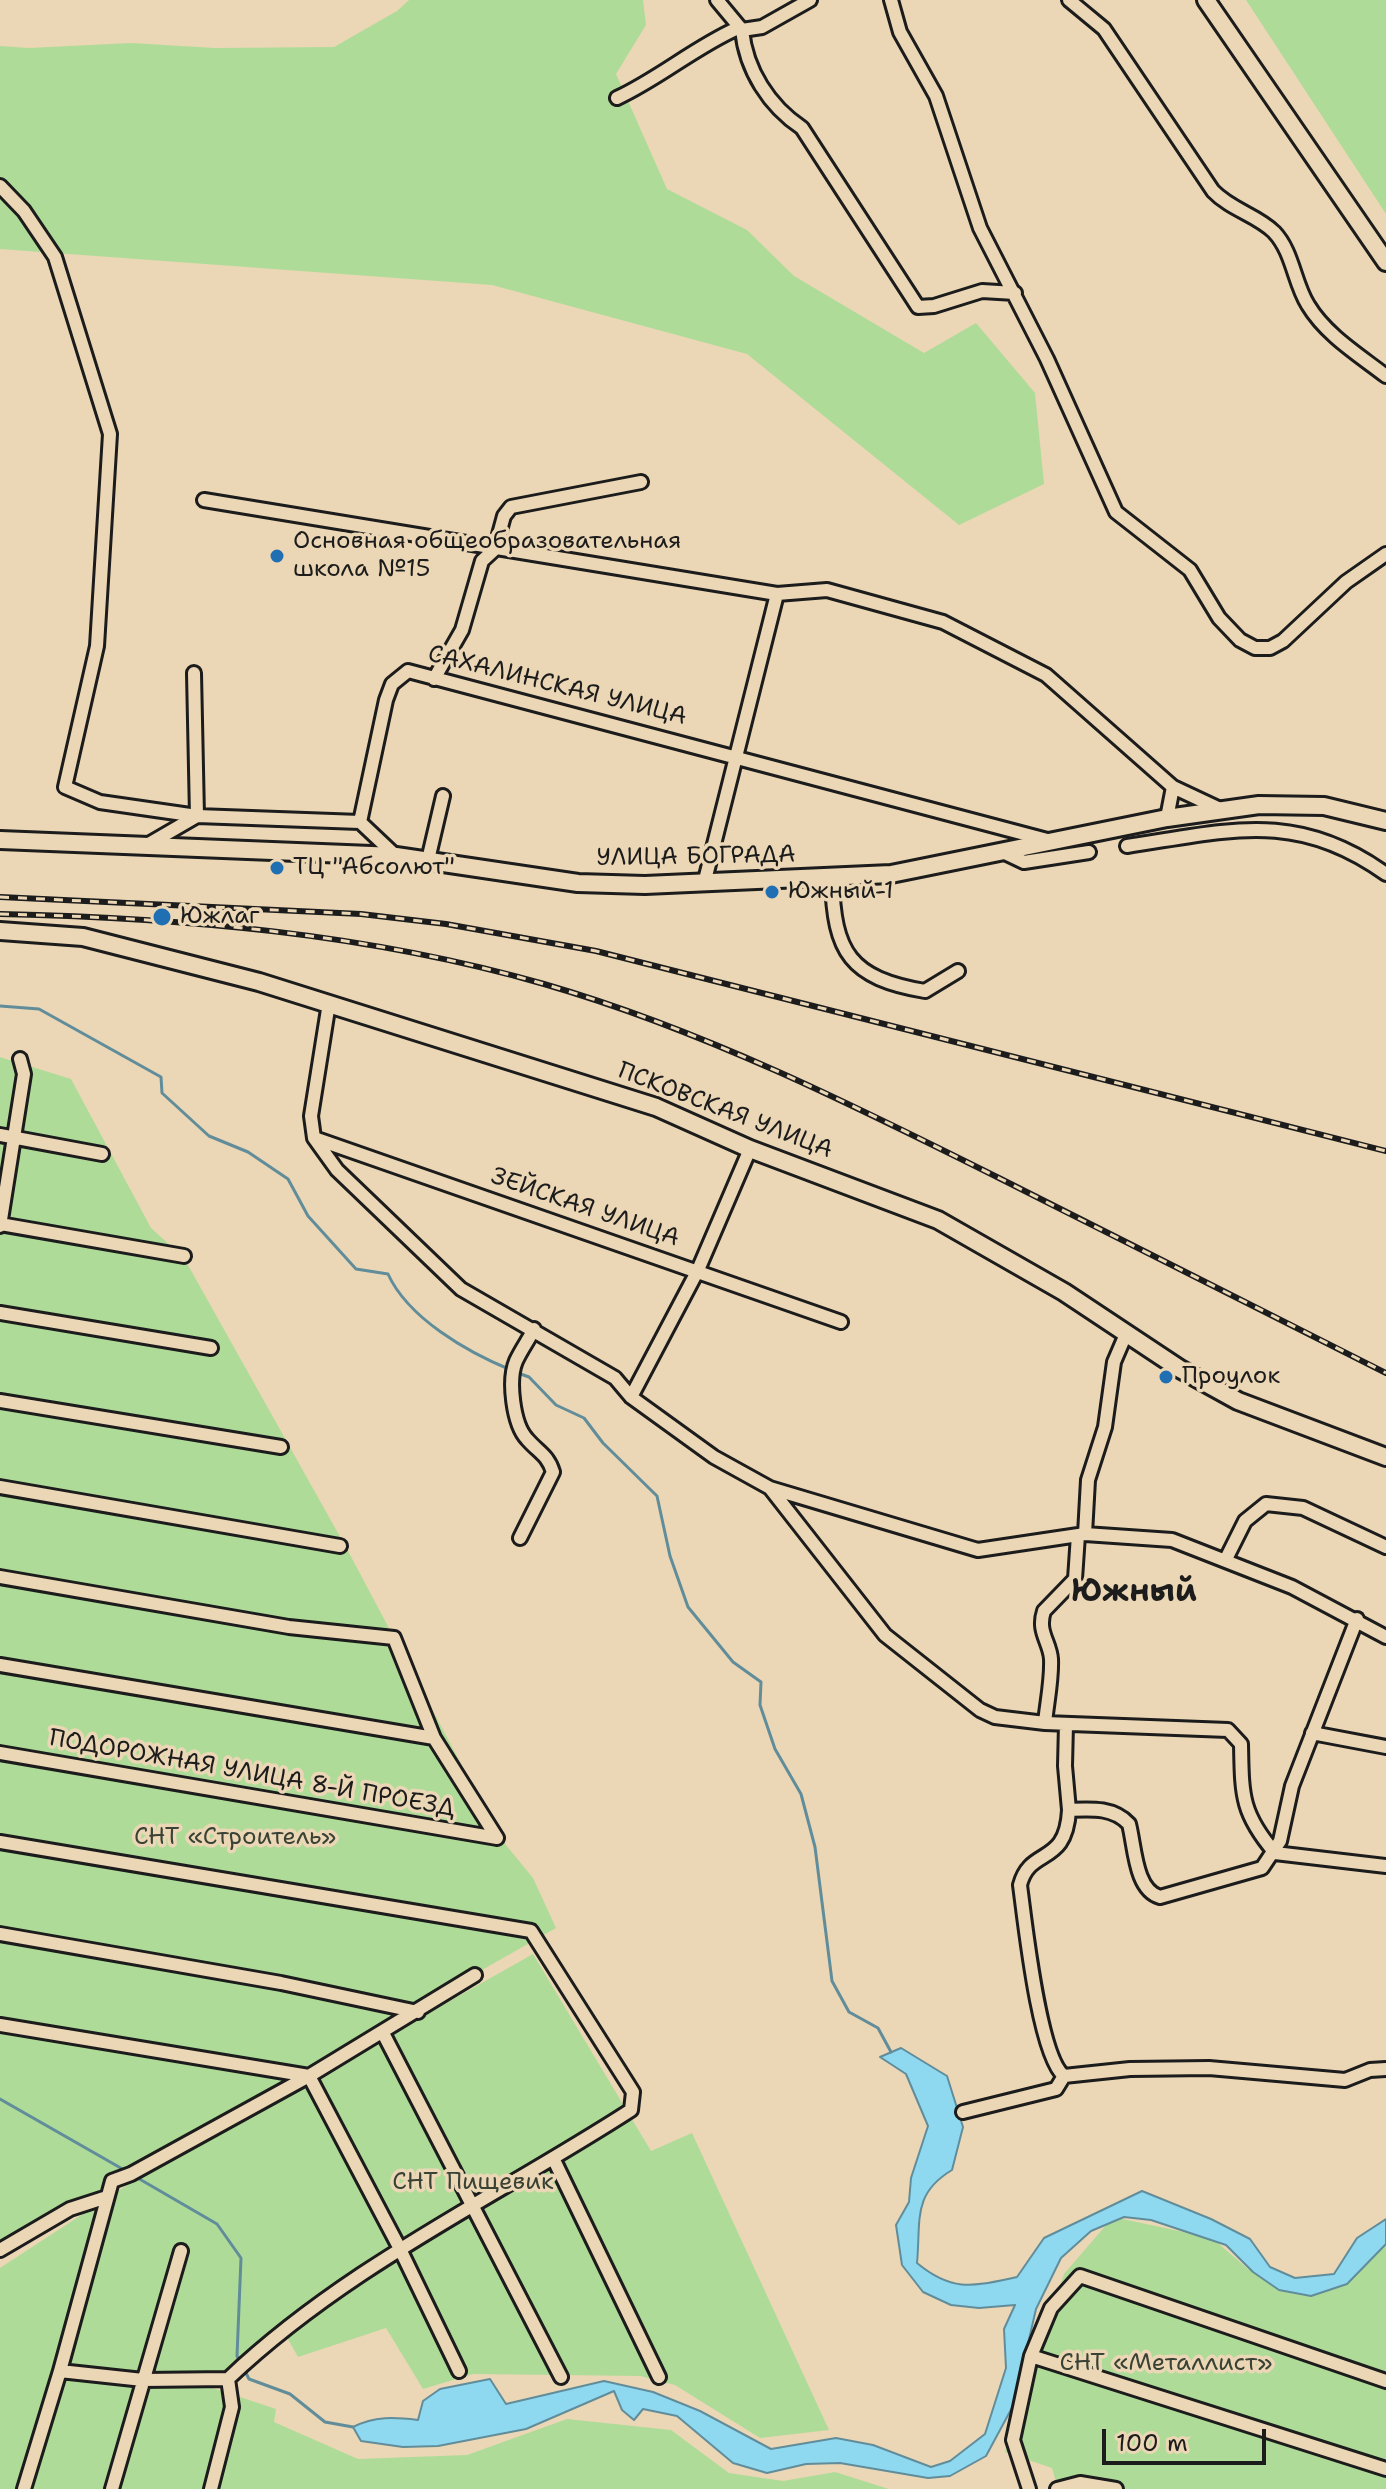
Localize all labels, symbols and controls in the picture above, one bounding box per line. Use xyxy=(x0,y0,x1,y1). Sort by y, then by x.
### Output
place label: Основная общеобразовательная школа №15 xyxy=(293,528,681,584)
marker: Основная общеобразовательная школа №15 xyxy=(268,547,286,565)
street label: САХАЛИНСКАЯ УЛИЦА xyxy=(425,640,689,732)
street label: УЛИЦА БОГРАДА xyxy=(596,841,796,873)
place label: ТЦ "Абсолют" xyxy=(293,854,455,882)
marker: ТЦ "Абсолют" xyxy=(268,859,286,877)
place label: Южный-1 xyxy=(788,878,894,906)
marker: Южный-1 xyxy=(763,883,781,901)
place label: Южлаг xyxy=(180,903,260,931)
marker: Южлаг xyxy=(151,906,173,928)
street label: ПСКОВСКАЯ УЛИЦА xyxy=(614,1057,836,1165)
street label: ЗЕЙСКАЯ УЛИЦА xyxy=(487,1162,683,1254)
place label: Проулок xyxy=(1182,1363,1280,1391)
marker: Проулок xyxy=(1157,1368,1175,1386)
district label: Южный xyxy=(1071,1574,1197,1612)
street label: ПОДОРОЖНАЯ УЛИЦА 8-Й ПРОЕЗД xyxy=(47,1724,457,1824)
park label: СНТ «Строитель» xyxy=(134,1824,336,1852)
park label: СНТ Пищевик xyxy=(392,2169,554,2197)
park label: СНТ «Металлист» xyxy=(1060,2350,1272,2378)
scale bar xyxy=(1106,2413,1270,2463)
text: 100 m xyxy=(1116,2427,1188,2459)

